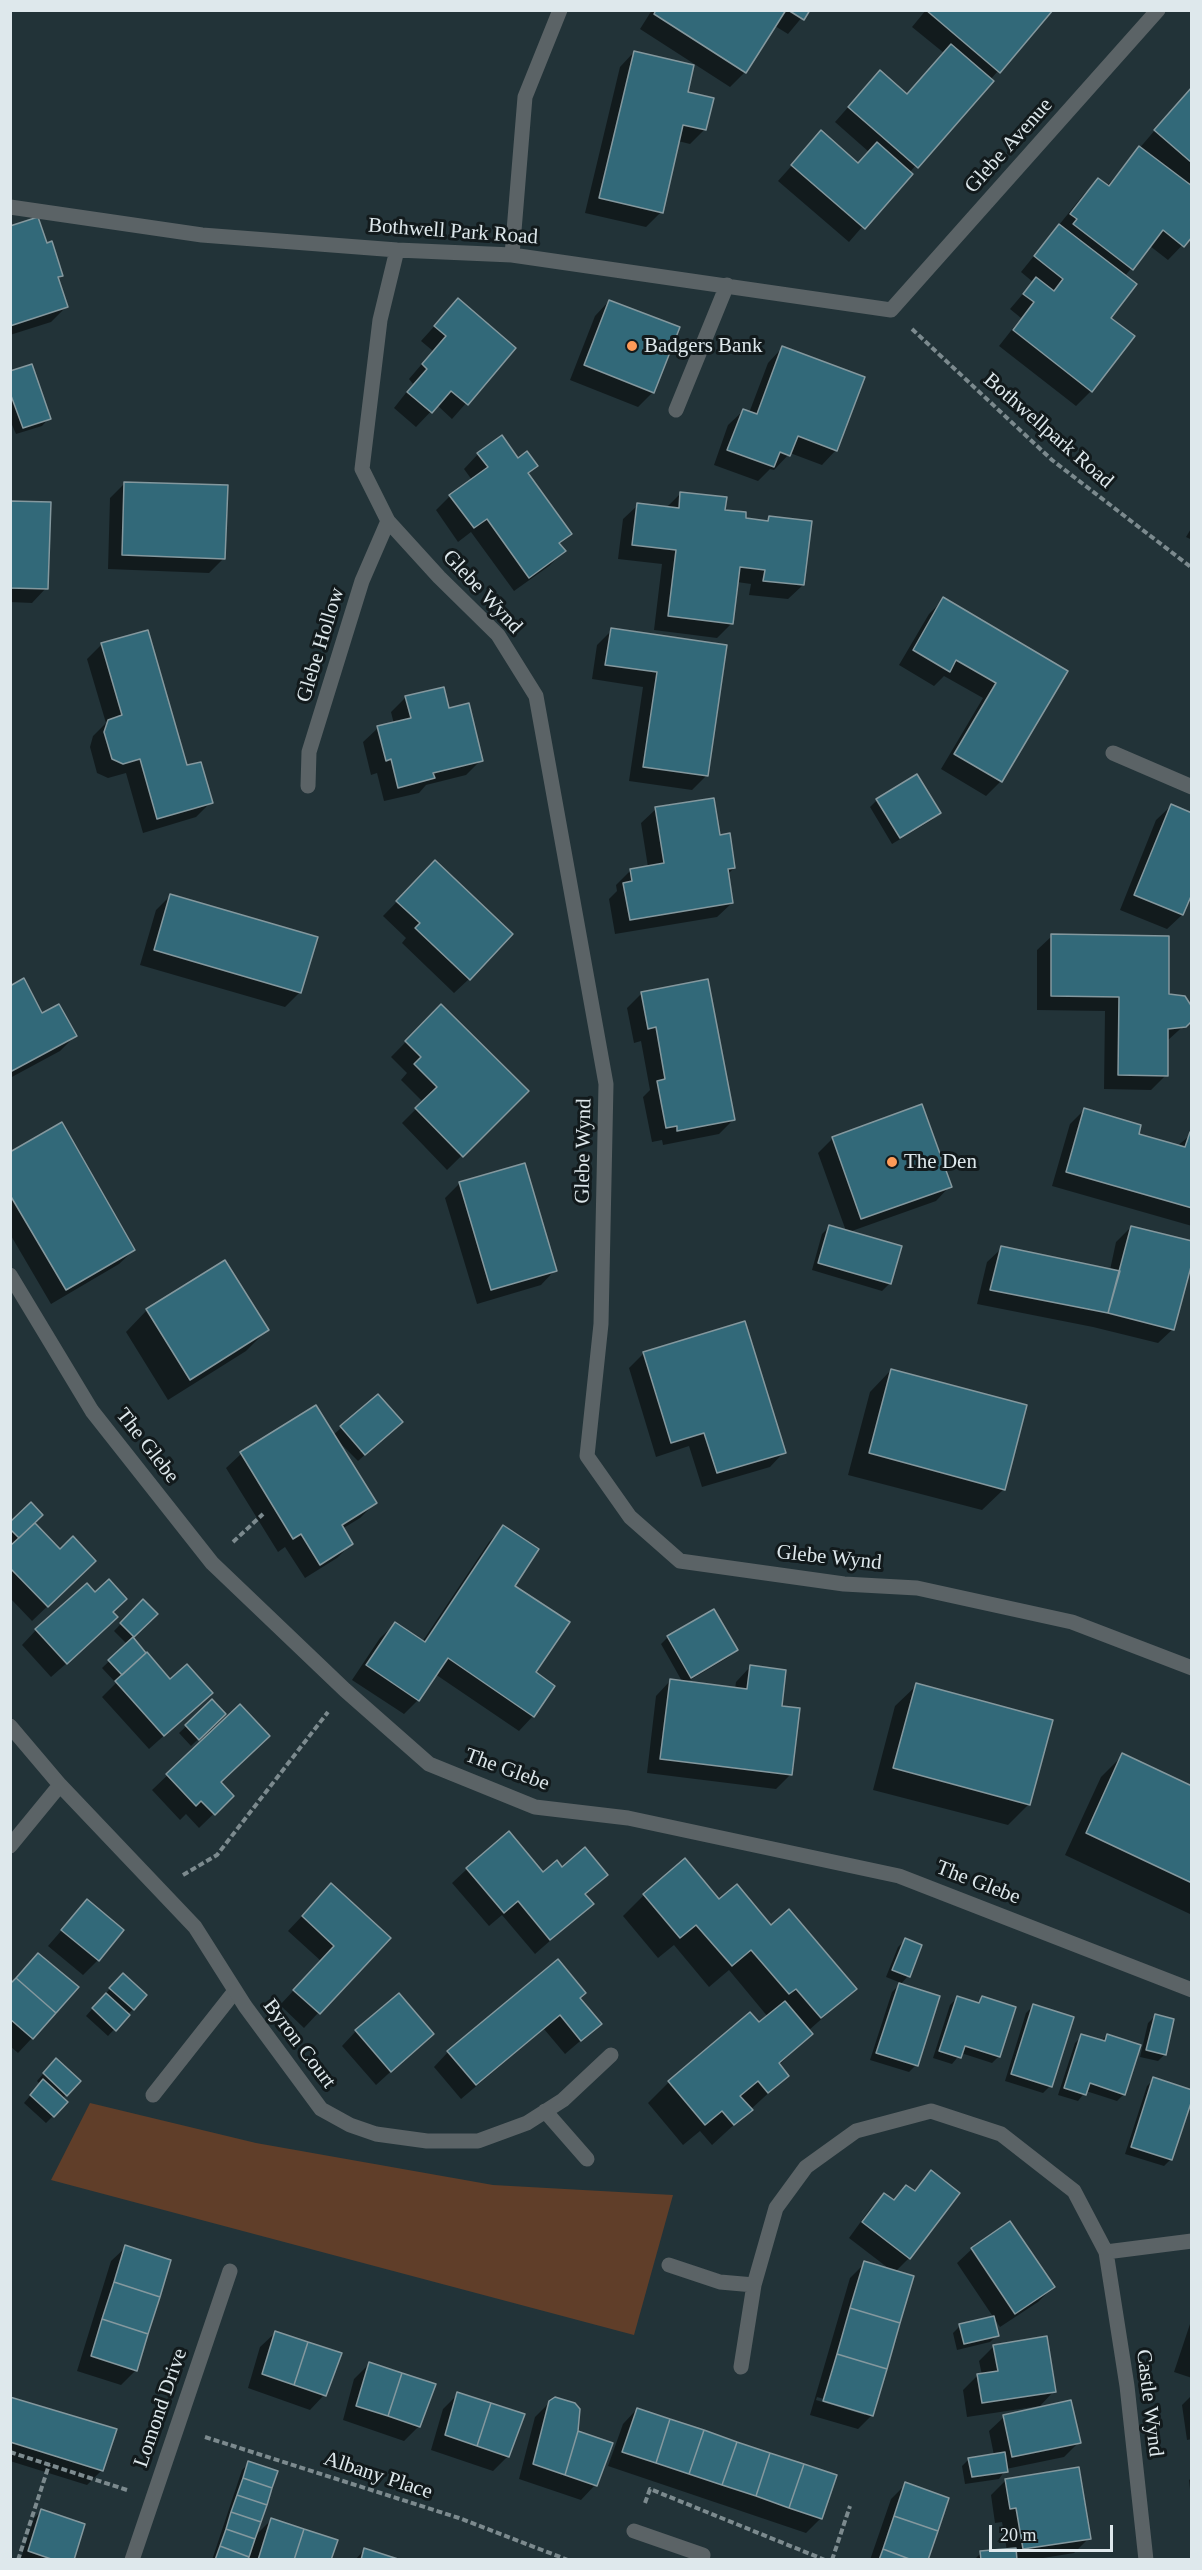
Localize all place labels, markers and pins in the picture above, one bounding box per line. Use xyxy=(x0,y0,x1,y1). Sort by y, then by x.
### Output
place label: Badgers Bank xyxy=(644,333,762,359)
marker: Badgers Bank xyxy=(625,339,639,353)
place label: The Den xyxy=(904,1149,977,1175)
marker: The Den xyxy=(885,1155,899,1169)

